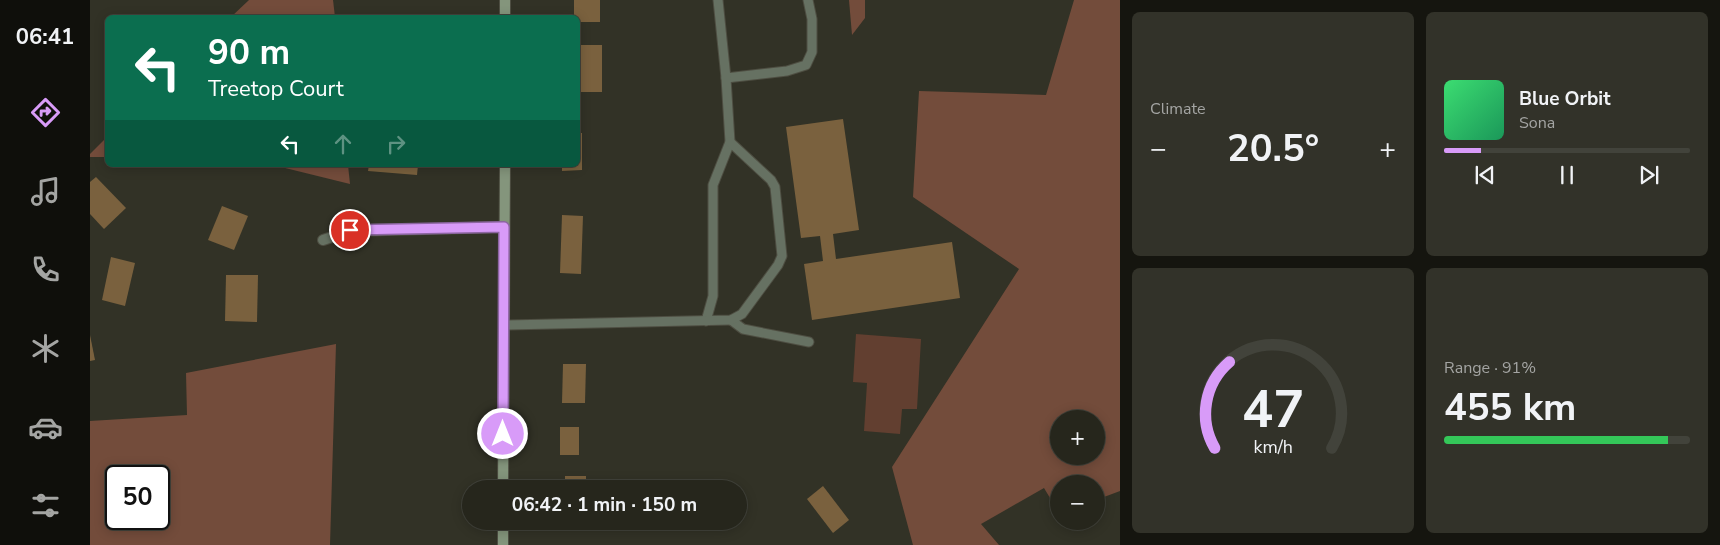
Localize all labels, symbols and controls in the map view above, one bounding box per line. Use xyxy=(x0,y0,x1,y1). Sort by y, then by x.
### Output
text: 06:41 xyxy=(16,22,74,52)
text: 90 m xyxy=(208,29,290,76)
icon: left xyxy=(125,35,190,100)
text: Treetop Court xyxy=(208,74,344,104)
text: Blue Orbit xyxy=(1519,86,1610,112)
icon: directions xyxy=(28,95,63,130)
text: Climate xyxy=(1150,98,1205,120)
text: Sona xyxy=(1519,112,1555,134)
text: 20.5° xyxy=(1227,123,1319,174)
icon: left xyxy=(276,130,304,158)
icon: ahead xyxy=(329,130,357,158)
icon: right xyxy=(382,130,410,158)
text: − xyxy=(1150,130,1167,168)
text: + xyxy=(1379,130,1396,168)
icon: previous xyxy=(1471,161,1499,189)
icon: pause xyxy=(1553,161,1581,189)
icon: next xyxy=(1635,161,1663,189)
icon: music xyxy=(28,174,63,209)
pin xyxy=(329,209,371,251)
icon: arrive xyxy=(336,216,364,244)
icon: phone xyxy=(28,252,63,287)
icon: climate xyxy=(28,331,63,366)
text: Range · 91% xyxy=(1444,357,1536,379)
text: 47 xyxy=(1242,374,1304,445)
text: 455 km xyxy=(1444,382,1576,433)
position arrow xyxy=(476,407,528,459)
icon: car xyxy=(28,410,63,445)
map controls xyxy=(1050,410,1105,530)
button: + xyxy=(1050,410,1105,465)
text: km/h xyxy=(1253,435,1293,459)
speed limit sign: 50 xyxy=(105,465,170,530)
button: − xyxy=(1050,475,1105,530)
icon: filters xyxy=(28,488,63,523)
text: 06:42 · 1 min · 150 m xyxy=(512,492,697,518)

